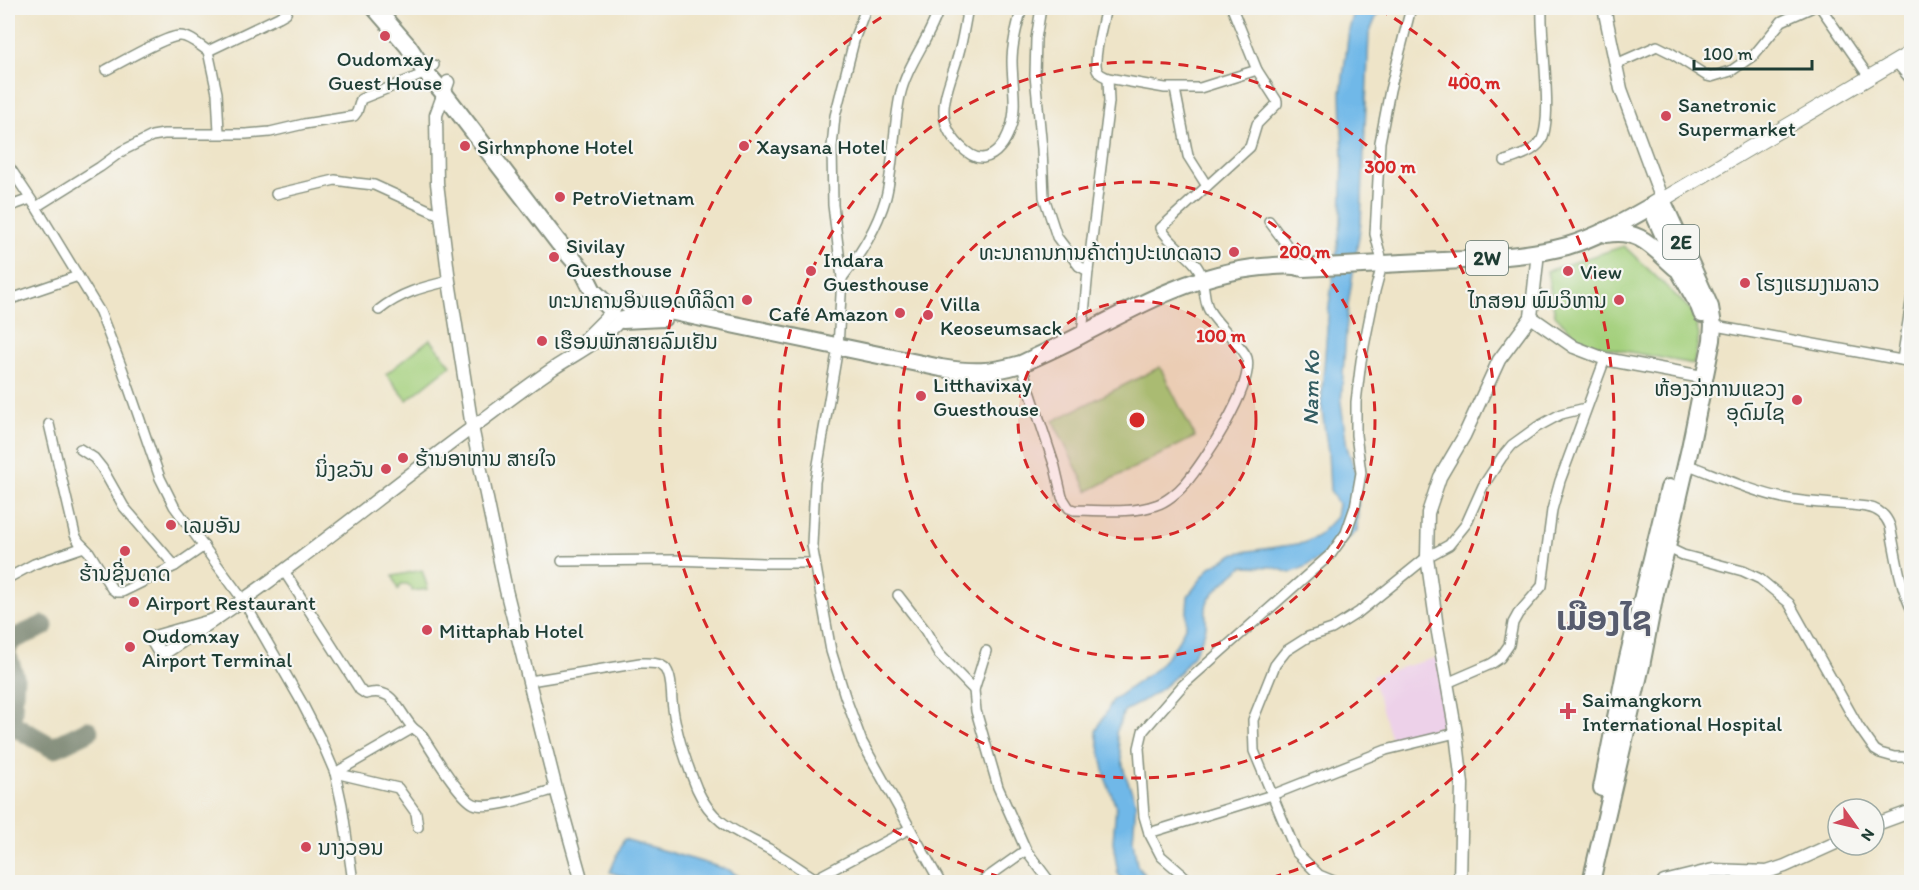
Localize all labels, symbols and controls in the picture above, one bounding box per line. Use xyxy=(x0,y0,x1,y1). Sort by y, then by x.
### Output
marker: Oudomxay Guest House xyxy=(378,29,392,43)
scale bar xyxy=(1694,33,1812,71)
text: 100 m xyxy=(1703,43,1753,65)
place label: Oudomxay Guest House xyxy=(328,46,442,95)
text: 400 m xyxy=(1448,72,1501,94)
place label: Sanetronic Supermarket xyxy=(1678,92,1796,141)
marker: Sanetronic Supermarket xyxy=(1659,109,1673,123)
place label: Sirhnphone Hotel xyxy=(477,134,633,159)
place label: Xaysana Hotel xyxy=(756,134,886,159)
marker: Sirhnphone Hotel xyxy=(458,139,472,153)
marker: Xaysana Hotel xyxy=(737,139,751,153)
text: 300 m xyxy=(1364,156,1416,178)
place label: PetroVietnam xyxy=(572,185,695,210)
marker: PetroVietnam xyxy=(553,190,567,204)
road number: 2E xyxy=(1663,225,1699,259)
place label: Sivilay Guesthouse xyxy=(566,233,672,282)
place label: ທະນາຄານການຄ້າຕ່າງປະເທດລາວ xyxy=(979,240,1222,265)
text: 200 m xyxy=(1280,241,1331,263)
road number: 2W xyxy=(1466,241,1508,275)
marker: ທະນາຄານການຄ້າຕ່າງປະເທດລາວ xyxy=(1227,245,1241,259)
place label: Indara Guesthouse xyxy=(823,247,929,296)
marker: Sivilay Guesthouse xyxy=(547,250,561,264)
place label: View xyxy=(1580,259,1622,284)
marker: Indara Guesthouse xyxy=(804,264,818,278)
marker: View xyxy=(1561,264,1575,278)
place label: ໂຮງແຮມງາມລາວ xyxy=(1756,271,1880,296)
marker: ໂຮງແຮມງາມລາວ xyxy=(1738,276,1752,290)
place label: ທະນາຄານອິນແອດທີລິດາ xyxy=(548,288,735,313)
place label: ໄກສອນ ພົມວິຫານ xyxy=(1467,288,1607,313)
place label: Villa Keoseumsack xyxy=(940,291,1063,340)
marker: ທະນາຄານອິນແອດທີລິດາ xyxy=(740,293,754,307)
marker: ໄກສອນ ພົມວິຫານ xyxy=(1612,293,1626,307)
place label: Café Amazon xyxy=(769,301,888,326)
marker: Café Amazon xyxy=(893,306,907,320)
marker: Villa Keoseumsack xyxy=(921,308,935,322)
text: 100 m xyxy=(1196,325,1247,347)
place label: ເຮືອນພັກສາຍລົມເຢັນ xyxy=(554,329,718,354)
marker: ເຮືອນພັກສາຍລົມເຢັນ xyxy=(535,334,549,348)
water label: Nam Ko xyxy=(1297,350,1325,426)
place label: Litthavixay Guesthouse xyxy=(933,372,1039,421)
place label: ຫ້ອງວ່າການແຂວງ ອຸດົມໄຊ xyxy=(1654,376,1785,427)
marker: Litthavixay Guesthouse xyxy=(914,389,928,403)
marker: ຫ້ອງວ່າການແຂວງ ອຸດົມໄຊ xyxy=(1790,393,1804,407)
centre of rings xyxy=(1127,410,1147,430)
place label: ຮ້ານອາຫານ ສາຍໃຈ xyxy=(415,446,557,471)
marker: ຮ້ານອາຫານ ສາຍໃຈ xyxy=(396,451,410,465)
place label: ນິ່ງຂວັນ xyxy=(315,454,374,482)
marker: ນິ່ງຂວັນ xyxy=(379,462,393,476)
place label: ເລມອັນ xyxy=(183,513,241,538)
marker: ເລມອັນ xyxy=(164,518,178,532)
marker: ຮ້ານຊີ່ນດາດ xyxy=(118,544,132,558)
place label: ຮ້ານຊີ່ນດາດ xyxy=(79,558,171,586)
place label: Airport Restaurant xyxy=(146,590,316,615)
marker: Airport Restaurant xyxy=(127,595,141,609)
district label: ເມືອງໄຊ xyxy=(1556,599,1652,638)
place label: Mittaphab Hotel xyxy=(439,618,584,643)
place label: Oudomxay Airport Terminal xyxy=(142,623,292,672)
marker: Mittaphab Hotel xyxy=(420,623,434,637)
marker: Oudomxay Airport Terminal xyxy=(123,640,137,654)
place label: Saimangkorn International Hospital xyxy=(1582,687,1782,736)
marker: Saimangkorn International Hospital xyxy=(1559,702,1577,720)
north arrow xyxy=(1826,797,1886,857)
text: N xyxy=(1857,825,1879,845)
place label: ນາງວອນ xyxy=(318,835,384,860)
marker: ນາງວອນ xyxy=(299,840,313,854)

